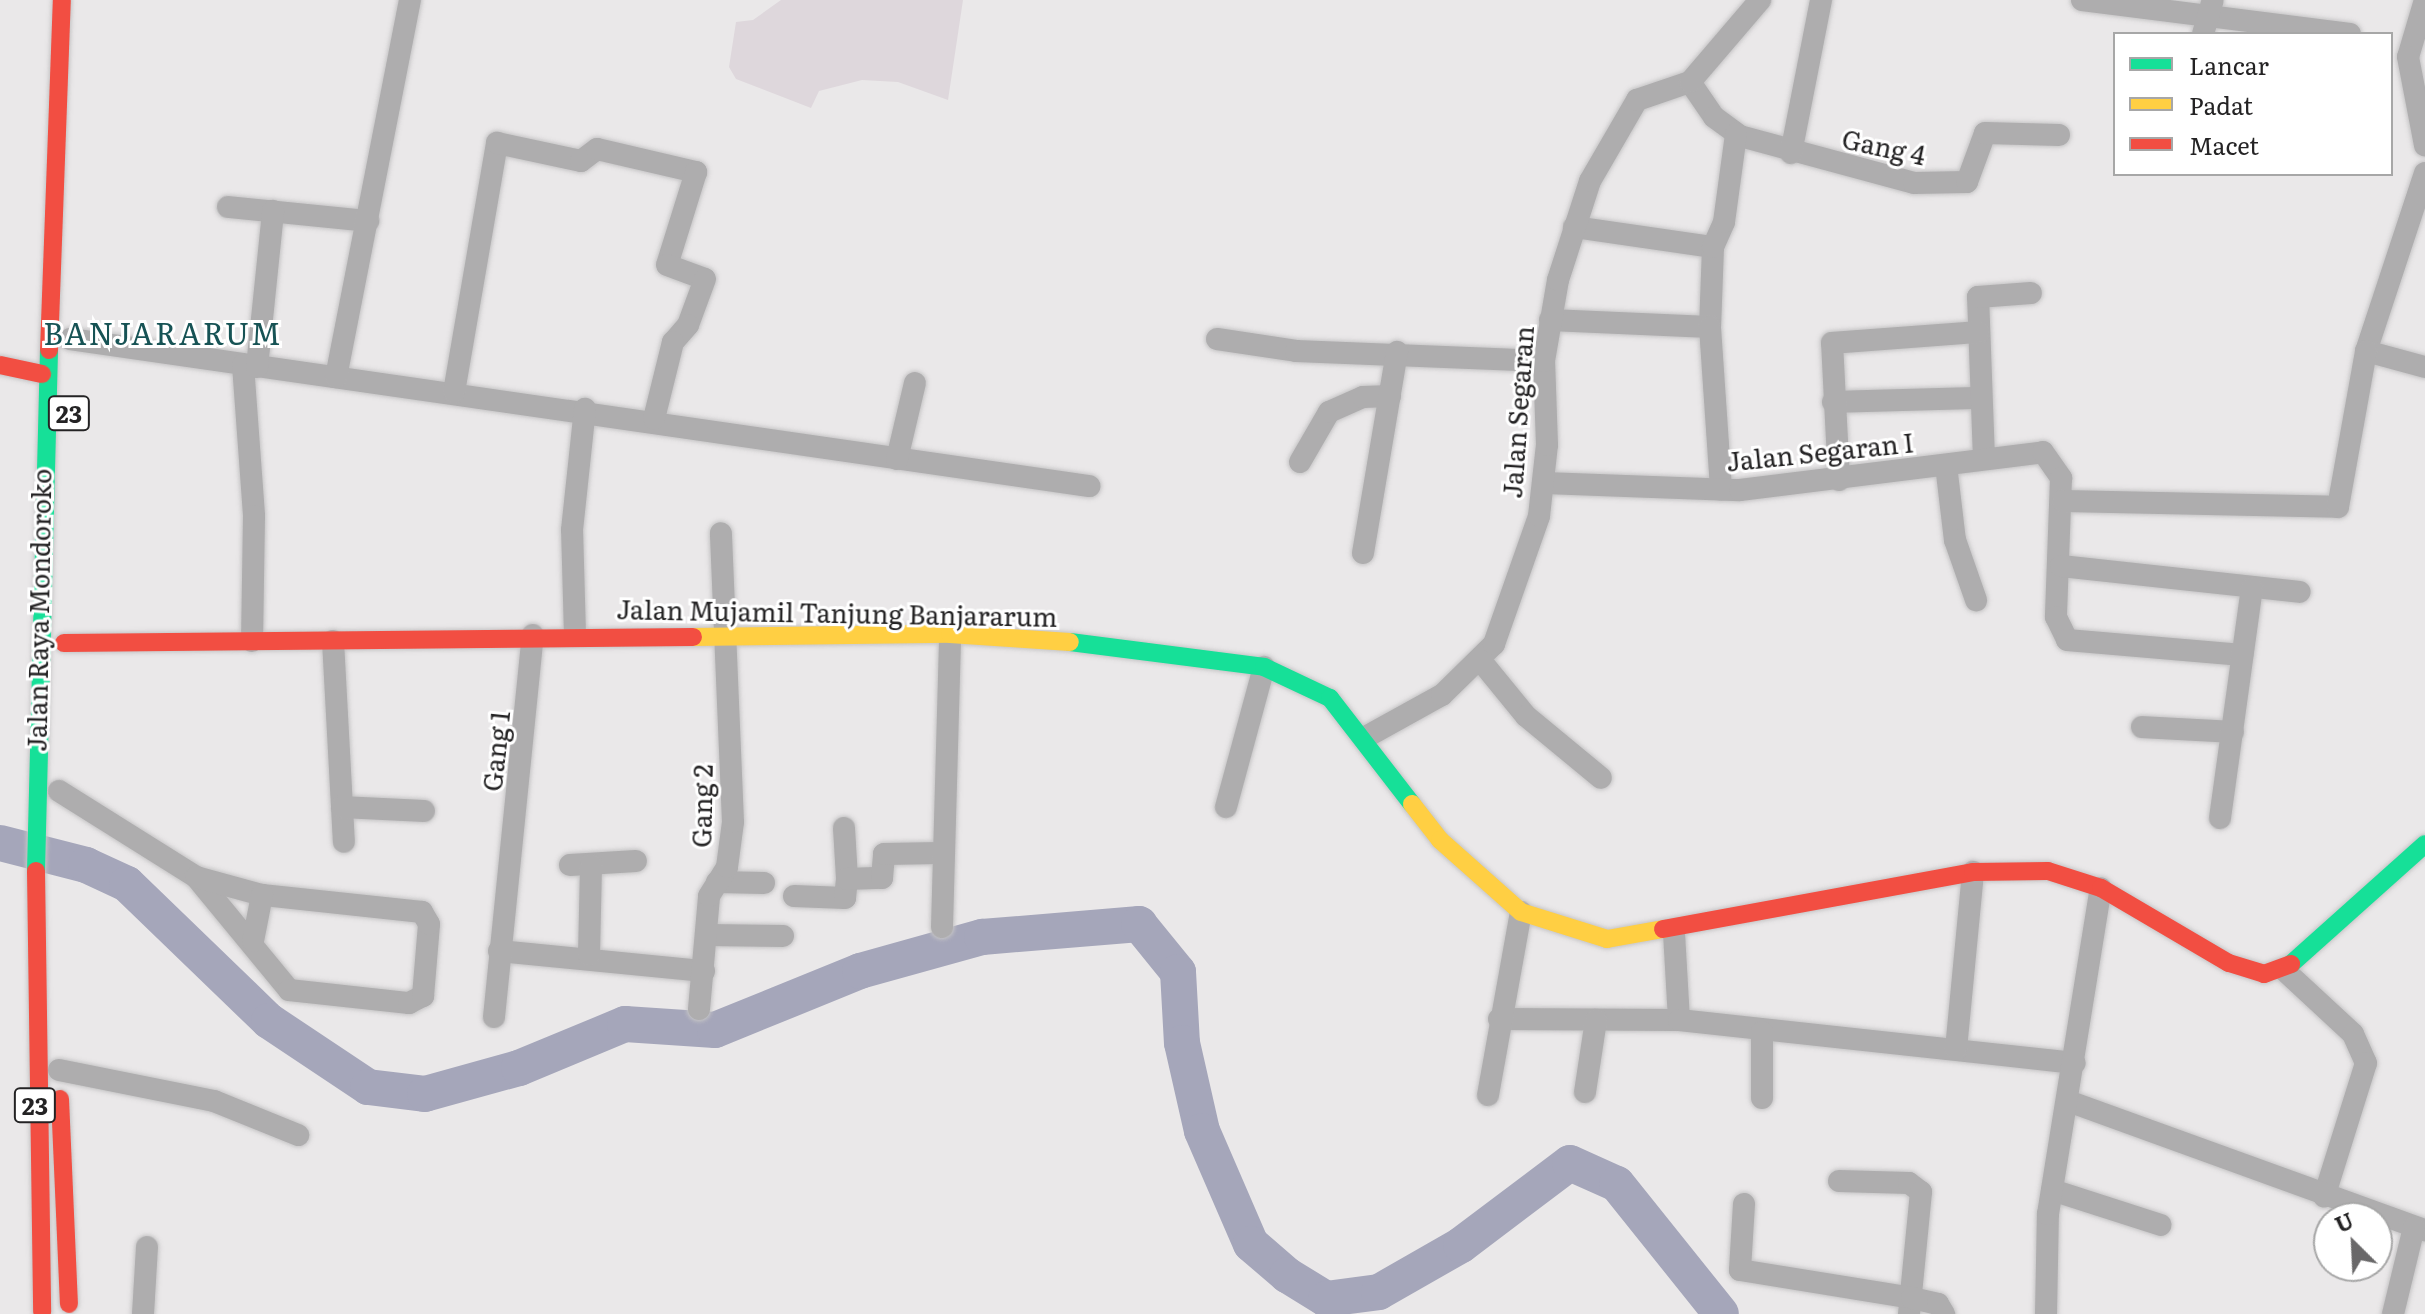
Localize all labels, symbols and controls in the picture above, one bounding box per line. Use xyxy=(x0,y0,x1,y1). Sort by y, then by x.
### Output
legend xyxy=(2113,32,2393,176)
text: Lancar xyxy=(2189,47,2269,82)
text: Padat xyxy=(2189,87,2253,122)
street label: Gang 4 xyxy=(1839,122,1929,170)
text: Macet xyxy=(2189,127,2259,162)
district label: BANJARARUM xyxy=(43,314,283,350)
street label: Jalan Segaran xyxy=(1495,325,1539,499)
road number: 23 xyxy=(47,393,91,433)
street label: Jalan Segaran I xyxy=(1725,426,1915,476)
street label: Jalan Raya Mondoroko xyxy=(20,468,56,752)
street label: Jalan Mujamil Tanjung Banjararum xyxy=(616,593,1058,631)
street label: Gang 1 xyxy=(475,709,515,793)
street label: Gang 2 xyxy=(685,764,717,848)
road number: 23 xyxy=(13,1085,57,1125)
north arrow xyxy=(2313,1202,2393,1282)
text: U xyxy=(2329,1203,2358,1240)

